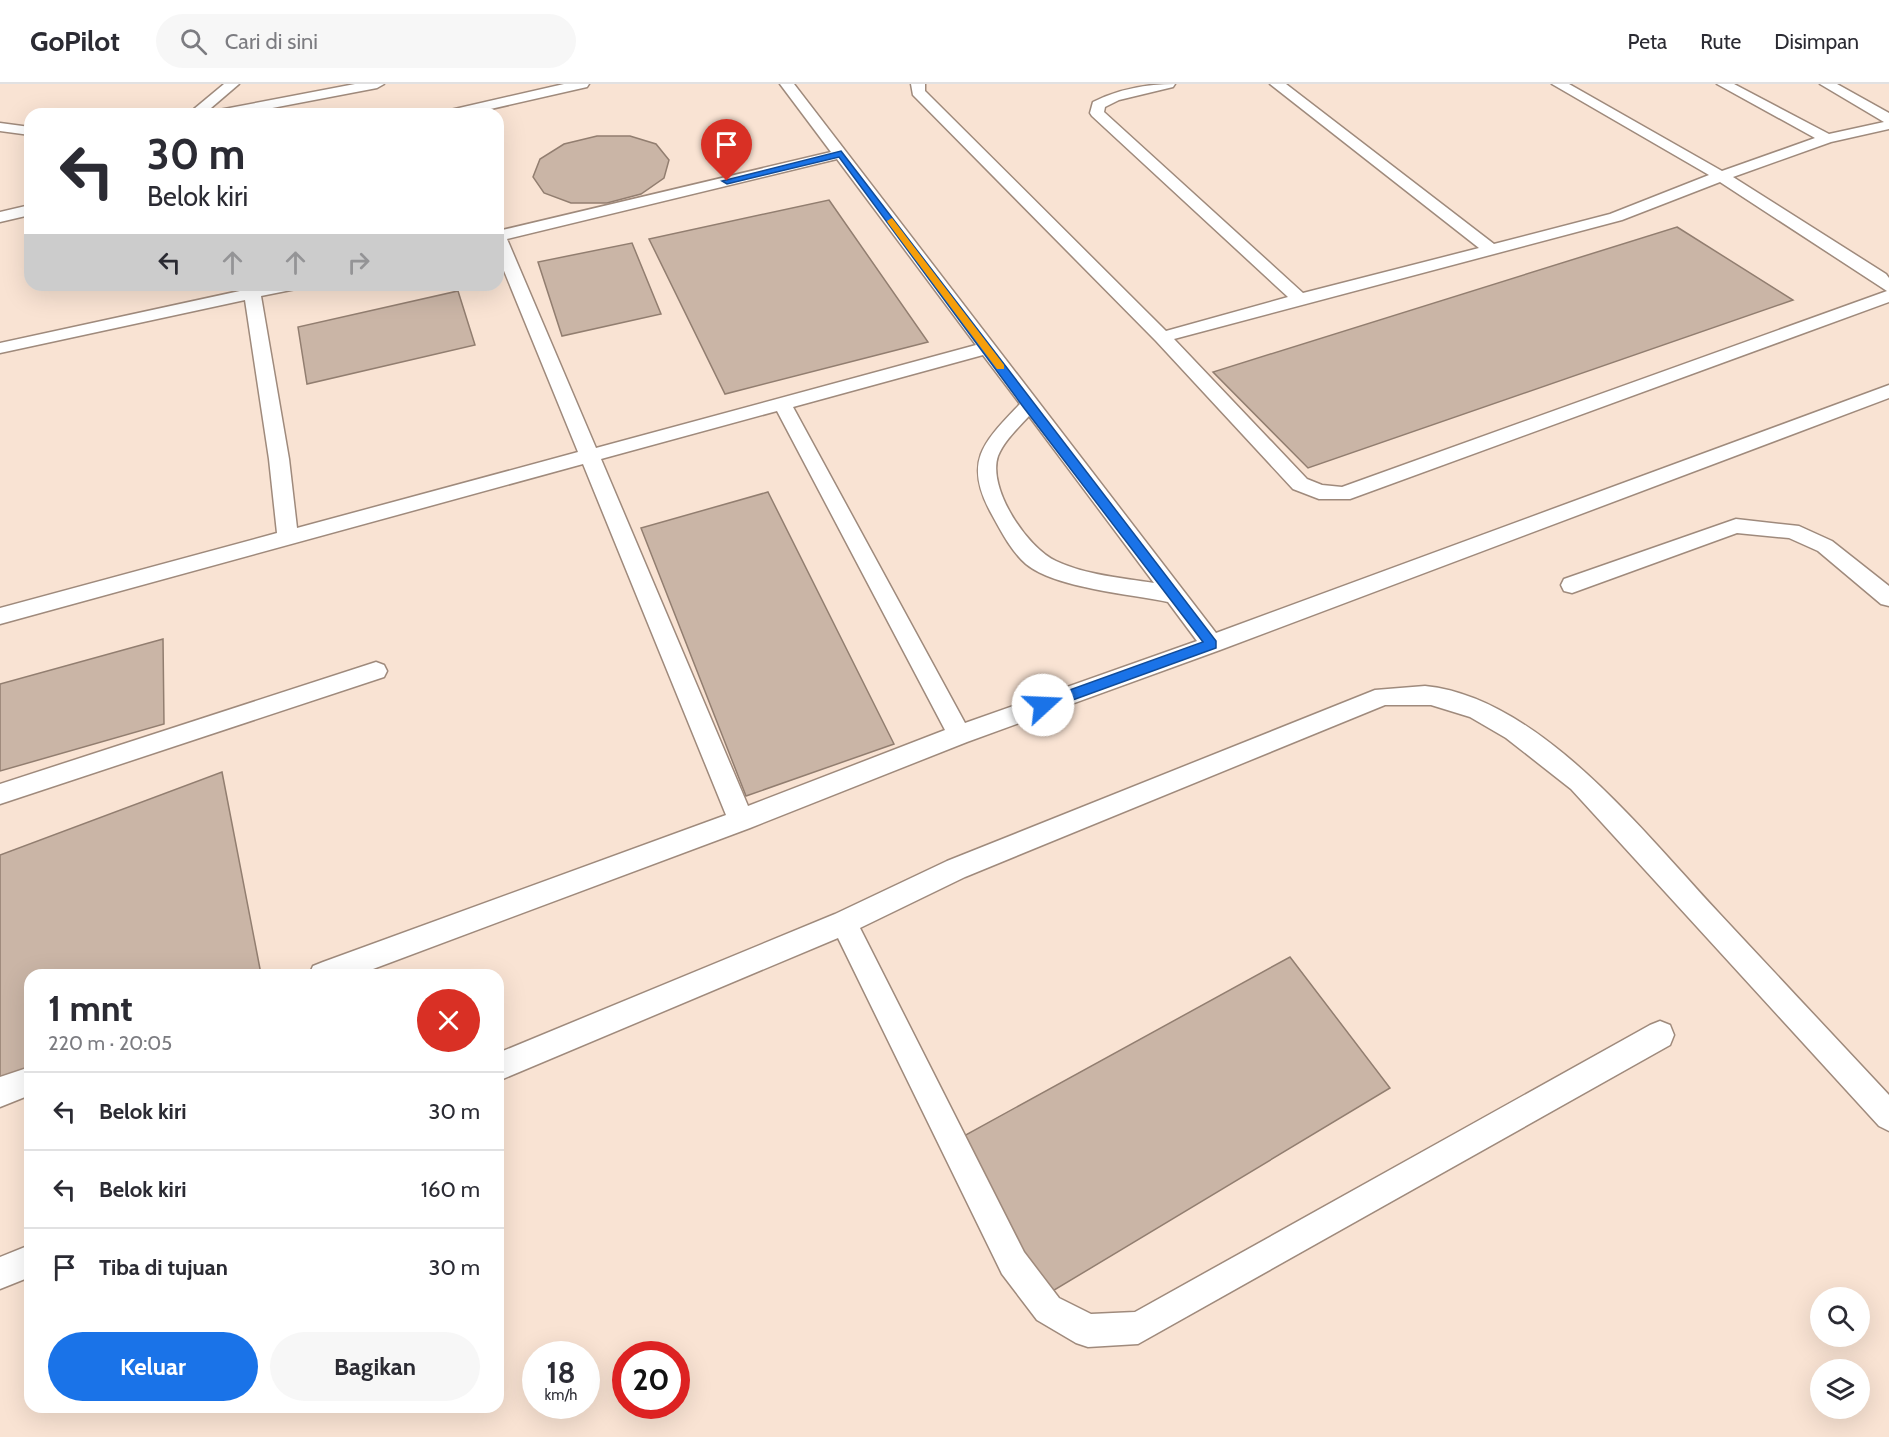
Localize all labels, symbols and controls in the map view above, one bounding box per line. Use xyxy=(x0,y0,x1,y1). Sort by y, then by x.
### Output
search box xyxy=(156,14,576,68)
text: GoPilot xyxy=(30,24,120,58)
icon: search xyxy=(177,25,210,58)
text: Cari di sini xyxy=(225,28,318,55)
text: Peta xyxy=(1628,29,1667,54)
text: Rute xyxy=(1700,29,1741,54)
text: Disimpan xyxy=(1774,29,1859,54)
pin xyxy=(701,119,752,181)
text: 30 m xyxy=(147,128,245,180)
icon: arrive xyxy=(710,128,743,161)
icon: left xyxy=(48,132,126,210)
text: Belok kiri xyxy=(147,180,248,213)
icon: left xyxy=(153,246,186,279)
icon: ahead xyxy=(216,246,249,279)
icon: ahead xyxy=(279,246,312,279)
icon: right xyxy=(342,246,375,279)
position arrow xyxy=(1011,673,1075,737)
text: 1 mnt xyxy=(48,986,133,1030)
button: close xyxy=(417,989,480,1052)
text: 220 m · 20:05 xyxy=(48,1031,172,1055)
icon: left xyxy=(48,1095,81,1128)
text: Belok kiri xyxy=(99,1098,186,1125)
text: 30 m xyxy=(428,1098,480,1125)
icon: left xyxy=(48,1173,81,1206)
text: Belok kiri xyxy=(99,1176,186,1203)
text: 160 m xyxy=(421,1176,480,1203)
icon: arrive xyxy=(48,1251,81,1284)
text: Tiba di tujuan xyxy=(99,1254,228,1281)
text: 30 m xyxy=(428,1254,480,1281)
map controls xyxy=(1810,1287,1870,1419)
button: search xyxy=(1810,1287,1870,1347)
button: Keluar xyxy=(48,1332,258,1401)
button: Bagikan xyxy=(270,1332,480,1401)
speed limit sign: 20 xyxy=(612,1341,690,1419)
text: 18 xyxy=(546,1354,576,1391)
button: layers xyxy=(1810,1359,1870,1419)
text: km/h xyxy=(545,1386,577,1404)

